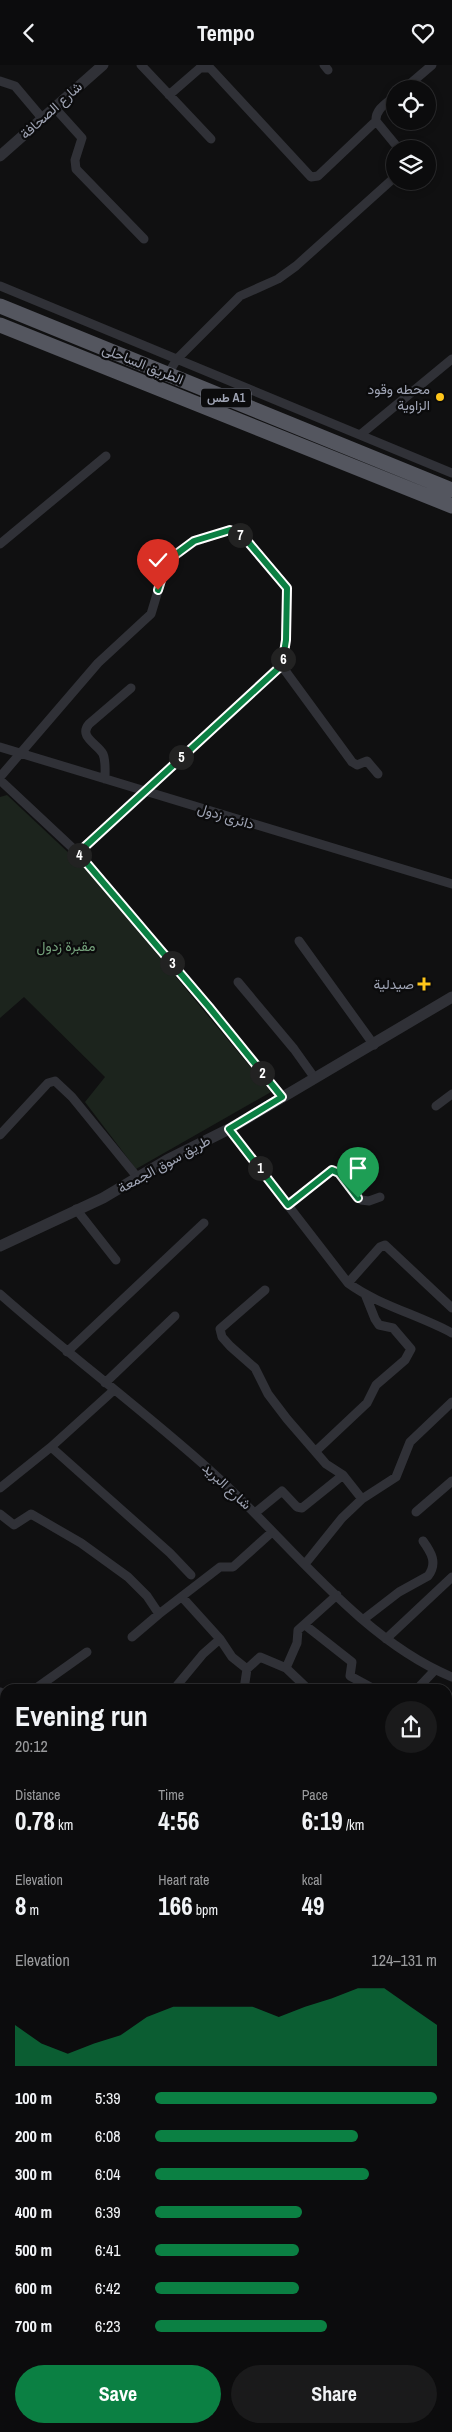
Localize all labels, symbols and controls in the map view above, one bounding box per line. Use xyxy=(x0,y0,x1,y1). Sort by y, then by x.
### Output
text: Tempo xyxy=(197,18,255,48)
icon: back xyxy=(15,19,43,47)
icon: heart xyxy=(409,19,437,47)
street label: شارع الصحافة xyxy=(16,77,87,144)
map controls xyxy=(386,80,436,190)
button: locate xyxy=(386,80,436,130)
button: layers xyxy=(386,140,436,190)
street label: الطريق الساحلى xyxy=(100,340,186,388)
place label: محطه وقود الزاوية xyxy=(368,380,430,414)
road number: طس A1 xyxy=(201,388,251,407)
marker: محطه وقود الزاوية xyxy=(434,391,446,403)
pin: 7 xyxy=(228,523,252,547)
text: 7 xyxy=(237,526,244,544)
pin xyxy=(137,539,179,590)
icon: check xyxy=(144,546,172,574)
pin: 6 xyxy=(270,647,296,671)
text: 6 xyxy=(280,650,287,668)
pin: 5 xyxy=(168,745,194,769)
text: 5 xyxy=(178,748,185,766)
street label: دائرى زدول xyxy=(195,799,257,834)
pin: 4 xyxy=(66,843,92,867)
text: 4 xyxy=(76,846,83,864)
park label: مقبرة زدول xyxy=(37,937,95,956)
pin: 3 xyxy=(160,951,184,975)
text: 3 xyxy=(169,954,176,972)
place label: صيدلية xyxy=(373,975,414,993)
marker: صيدلية xyxy=(418,978,430,990)
pin: 2 xyxy=(250,1061,274,1085)
text: 2 xyxy=(259,1064,266,1082)
street label: طريق سوق الجمعة xyxy=(115,1131,213,1197)
pin xyxy=(337,1147,379,1198)
icon: arrive xyxy=(344,1154,372,1182)
pin: 1 xyxy=(248,1155,272,1181)
text: 1 xyxy=(257,1159,264,1177)
street label: شارع البريد xyxy=(197,1459,255,1515)
text: Evening run xyxy=(15,1697,148,1735)
button: share xyxy=(385,1701,437,1753)
text: 20:12 xyxy=(15,1735,48,1757)
text: Distance xyxy=(15,1786,60,1804)
text: Time xyxy=(158,1786,184,1804)
text: Pace xyxy=(302,1786,328,1804)
text: 0.78 xyxy=(15,1804,55,1838)
text: 4:56 xyxy=(158,1804,199,1838)
text: 6:19 xyxy=(302,1804,343,1838)
text: km xyxy=(55,1816,73,1834)
text: /km xyxy=(343,1816,364,1834)
text: Elevation xyxy=(15,1871,63,1889)
text: Heart rate xyxy=(158,1871,209,1889)
text: kcal xyxy=(302,1871,322,1889)
text: 8 xyxy=(15,1889,26,1923)
text: 166 xyxy=(158,1889,193,1923)
text: 49 xyxy=(302,1889,324,1923)
text: m xyxy=(26,1901,39,1919)
text: bpm xyxy=(193,1901,218,1919)
text: Elevation xyxy=(15,1949,70,1971)
text: 124–131 m xyxy=(371,1949,437,1971)
text: 100 m xyxy=(15,2087,52,2109)
text: 5:39 xyxy=(95,2087,121,2109)
text: 200 m xyxy=(15,2125,52,2147)
text: 6:08 xyxy=(95,2125,121,2147)
text: 300 m xyxy=(15,2163,52,2185)
text: 6:04 xyxy=(95,2163,121,2185)
text: 400 m xyxy=(15,2201,52,2223)
text: 6:39 xyxy=(95,2201,121,2223)
text: 500 m xyxy=(15,2239,52,2261)
text: 6:41 xyxy=(95,2239,121,2261)
text: 600 m xyxy=(15,2277,52,2299)
text: 6:42 xyxy=(95,2277,121,2299)
text: 700 m xyxy=(15,2315,52,2337)
text: 6:23 xyxy=(95,2315,121,2337)
button: Save xyxy=(15,2365,221,2423)
button: Share xyxy=(231,2365,437,2423)

